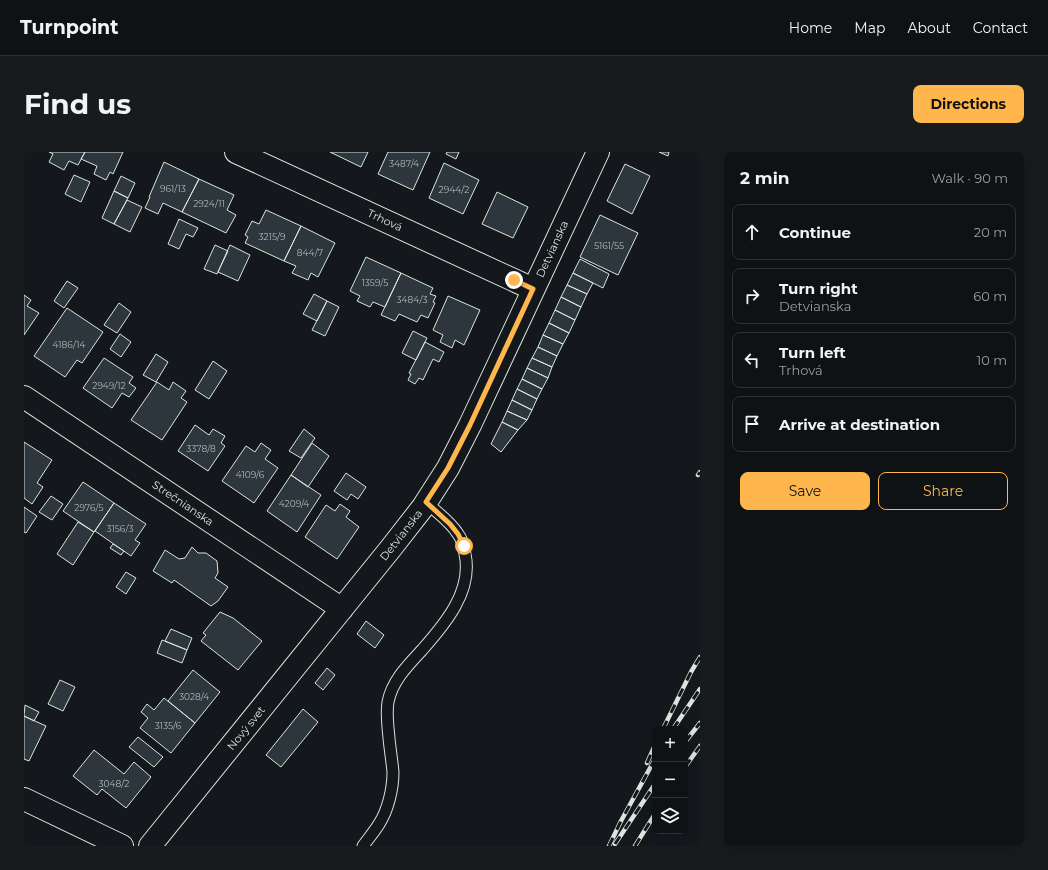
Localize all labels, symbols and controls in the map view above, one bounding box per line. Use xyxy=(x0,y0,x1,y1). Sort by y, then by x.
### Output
text: Turnpoint xyxy=(20,16,119,39)
text: Home xyxy=(789,19,832,37)
text: Map xyxy=(854,19,885,37)
text: About xyxy=(907,19,951,37)
text: Contact xyxy=(973,19,1028,37)
button: Directions xyxy=(913,85,1024,123)
text: Find us xyxy=(24,87,131,121)
house number: 3487/4 xyxy=(389,158,419,169)
text: 2 min xyxy=(740,168,790,188)
text: Walk · 90 m xyxy=(932,170,1008,186)
house number: 961/13 xyxy=(160,183,186,194)
house number: 2944/2 xyxy=(439,184,469,195)
house number: 2924/11 xyxy=(193,198,225,209)
street label: Trhová xyxy=(365,206,405,234)
street label: Detvianska xyxy=(533,218,571,280)
icon: ahead xyxy=(741,221,763,243)
text: Continue xyxy=(779,223,851,242)
text: 20 m xyxy=(974,224,1007,240)
house number: 3215/9 xyxy=(259,231,286,242)
house number: 5161/55 xyxy=(594,240,624,251)
house number: 844/7 xyxy=(297,247,323,258)
route end xyxy=(505,271,523,289)
house number: 1359/5 xyxy=(362,277,388,288)
text: Turn right xyxy=(779,279,858,298)
icon: right xyxy=(741,285,763,307)
text: 60 m xyxy=(973,288,1007,304)
house number: 3484/3 xyxy=(396,294,428,305)
text: Detvianska xyxy=(779,298,851,314)
house number: 4186/14 xyxy=(53,339,85,350)
text: Turn left xyxy=(779,343,846,362)
icon: left xyxy=(741,349,763,371)
text: 10 m xyxy=(977,352,1007,368)
text: Trhová xyxy=(779,362,823,378)
house number: 2949/12 xyxy=(92,380,126,391)
icon: arrive xyxy=(741,413,763,435)
text: Arrive at destination xyxy=(779,415,940,434)
house number: 3378/8 xyxy=(186,443,216,454)
house number: 4109/6 xyxy=(236,469,265,480)
button: Save xyxy=(740,472,870,510)
button: Share xyxy=(878,472,1008,510)
street label: Strečnianska xyxy=(150,477,216,529)
house number: 4209/4 xyxy=(279,498,309,509)
house number: 2976/5 xyxy=(74,502,104,513)
street label: Detvianska xyxy=(377,507,425,563)
house number: 3156/3 xyxy=(106,523,134,534)
route start xyxy=(455,537,473,555)
house number: 3028/4 xyxy=(179,691,209,702)
street label: Nový svet xyxy=(224,703,268,753)
house number: 3135/6 xyxy=(155,720,182,731)
map controls xyxy=(652,726,688,834)
button: + xyxy=(652,726,688,762)
button: − xyxy=(652,762,688,798)
house number: 3048/2 xyxy=(99,778,129,789)
button: layers xyxy=(652,798,688,834)

